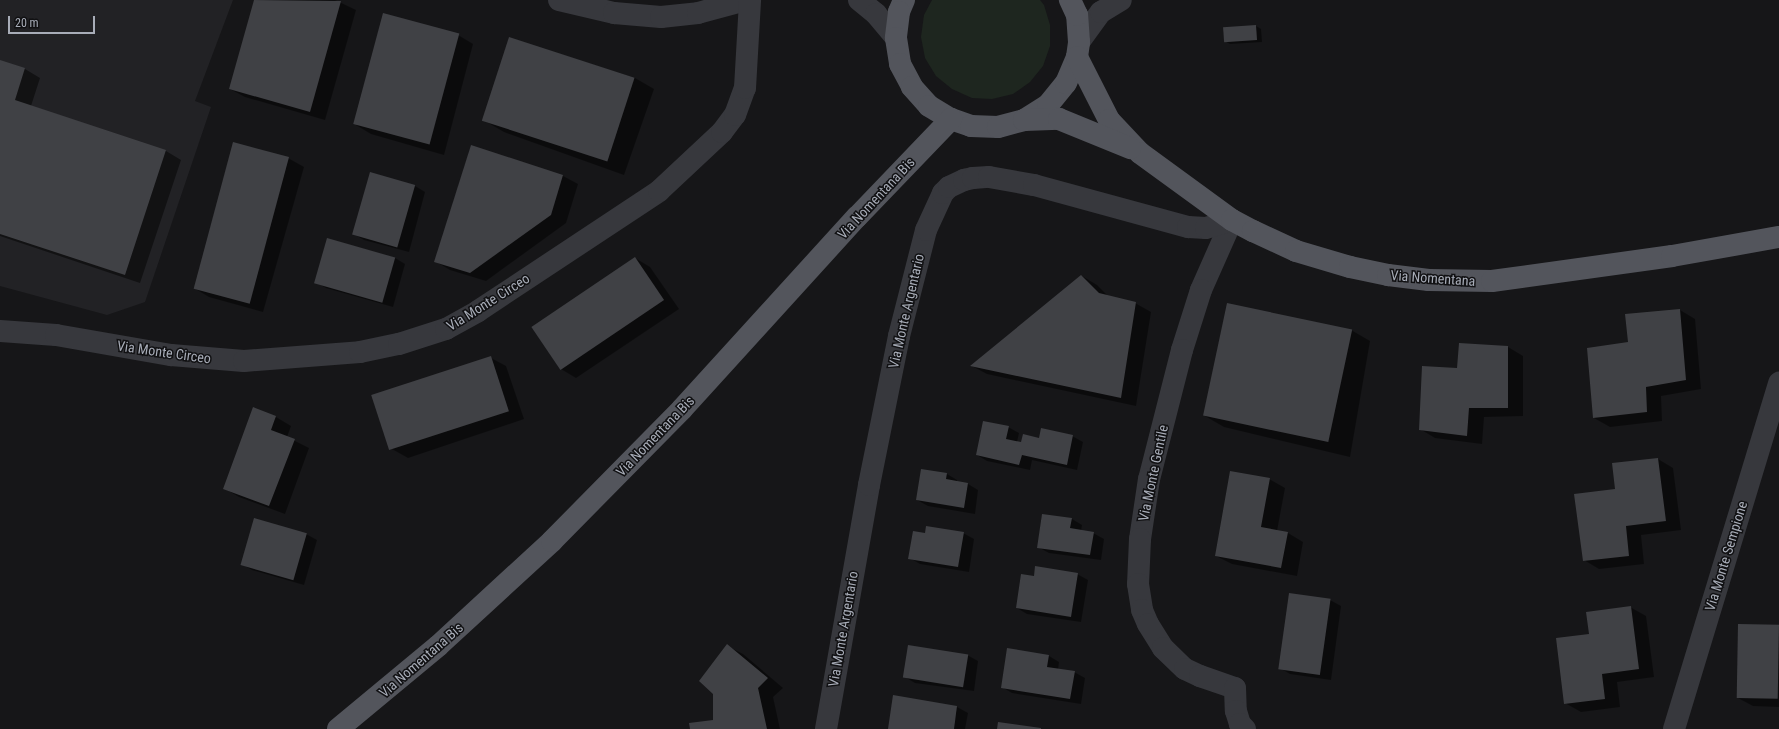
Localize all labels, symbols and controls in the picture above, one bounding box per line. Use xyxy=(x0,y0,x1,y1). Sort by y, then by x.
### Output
scale bar xyxy=(10,8,97,34)
text: 20 m xyxy=(15,16,39,30)
street label: Via Nomentana Bis xyxy=(834,154,918,242)
street label: Via Monte Argentario xyxy=(885,252,927,370)
street label: Via Nomentana xyxy=(1390,267,1476,289)
street label: Via Monte Circeo xyxy=(443,270,533,334)
street label: Via Monte Circeo xyxy=(116,337,212,367)
street label: Via Nomentana Bis xyxy=(612,392,698,480)
street label: Via Monte Gentile xyxy=(1135,423,1171,523)
street label: Via Monte Sempione xyxy=(1701,499,1751,613)
street label: Via Monte Argentario xyxy=(825,570,861,688)
street label: Via Nomentana Bis xyxy=(376,619,466,701)

